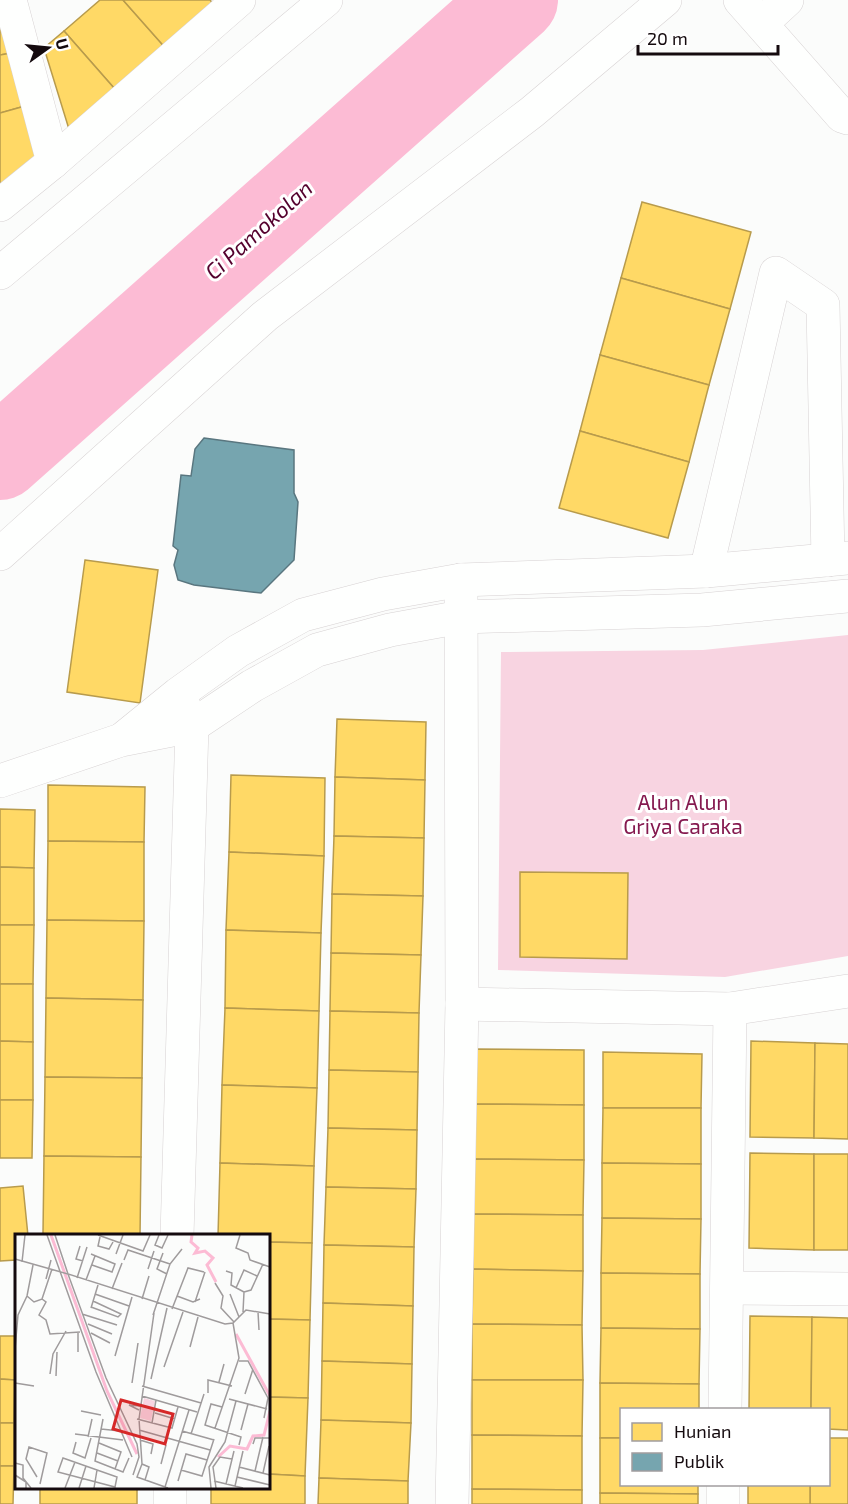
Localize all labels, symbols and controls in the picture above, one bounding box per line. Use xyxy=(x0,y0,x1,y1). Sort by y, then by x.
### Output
north arrow xyxy=(18,18,78,78)
scale bar xyxy=(638,18,778,56)
text: 20 m xyxy=(647,27,688,49)
text: U xyxy=(52,36,74,52)
water label: Ci Pamokolan xyxy=(199,174,317,284)
park label: Alun Alun Griya Caraka xyxy=(623,789,743,838)
inset map xyxy=(15,1234,270,1489)
legend xyxy=(620,1408,830,1486)
text: Hunian xyxy=(674,1420,732,1442)
text: Publik xyxy=(674,1450,724,1472)

